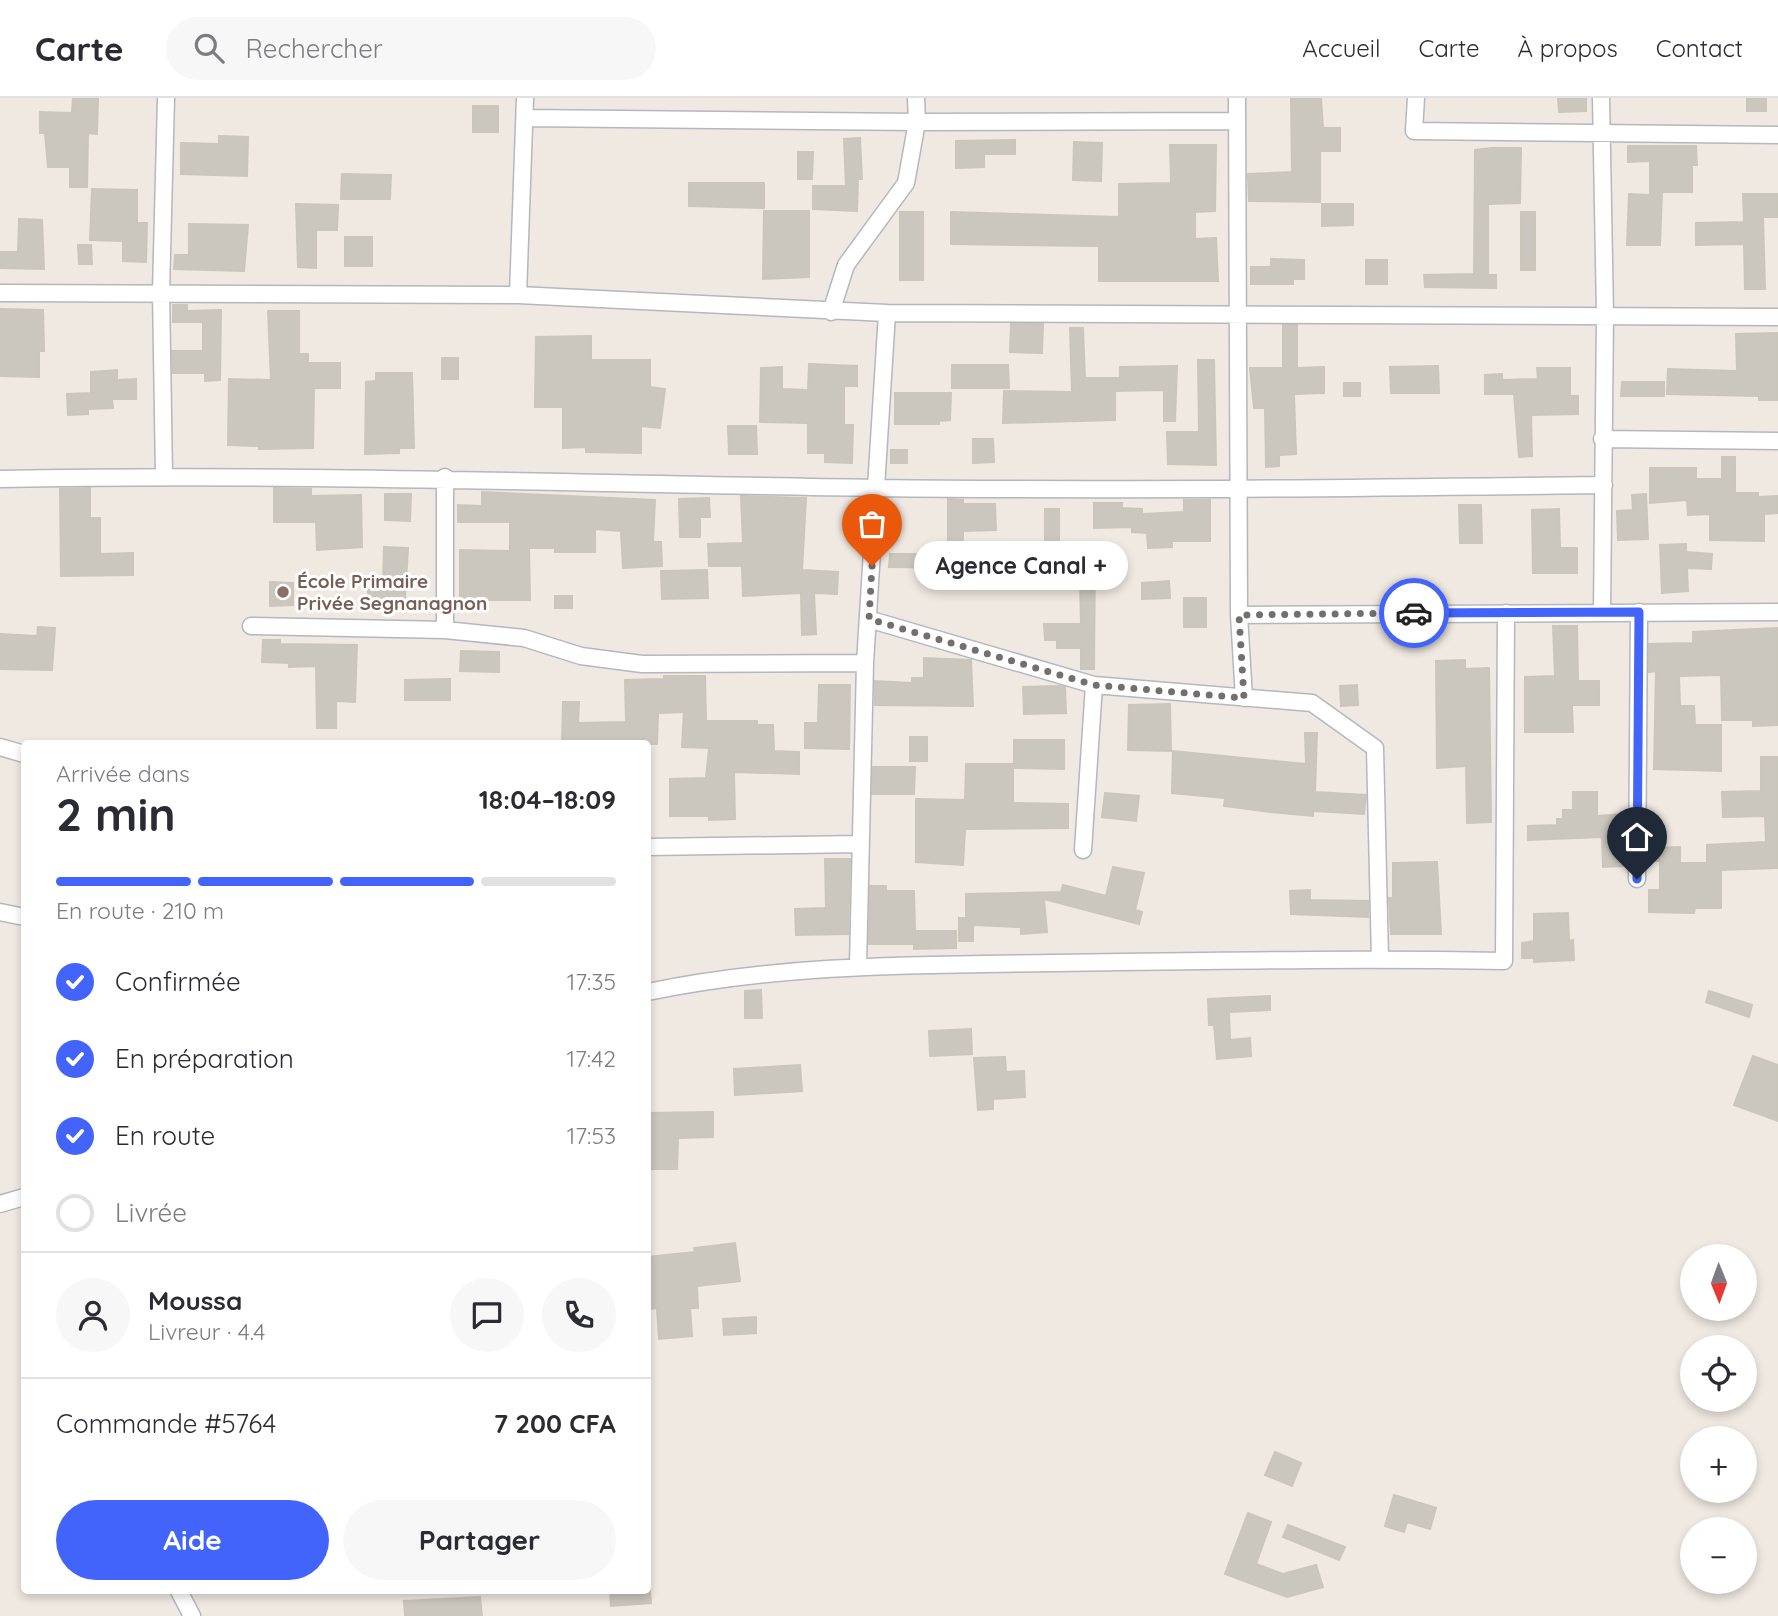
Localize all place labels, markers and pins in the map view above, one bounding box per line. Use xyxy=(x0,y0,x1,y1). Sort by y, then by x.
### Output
pin xyxy=(842,494,902,566)
callout: Agence Canal + xyxy=(914,542,1128,590)
place label: École Primaire Privée Segnanagnon xyxy=(297,569,487,615)
marker: École Primaire Privée Segnanagnon xyxy=(275,584,291,600)
pin xyxy=(1607,807,1667,879)

